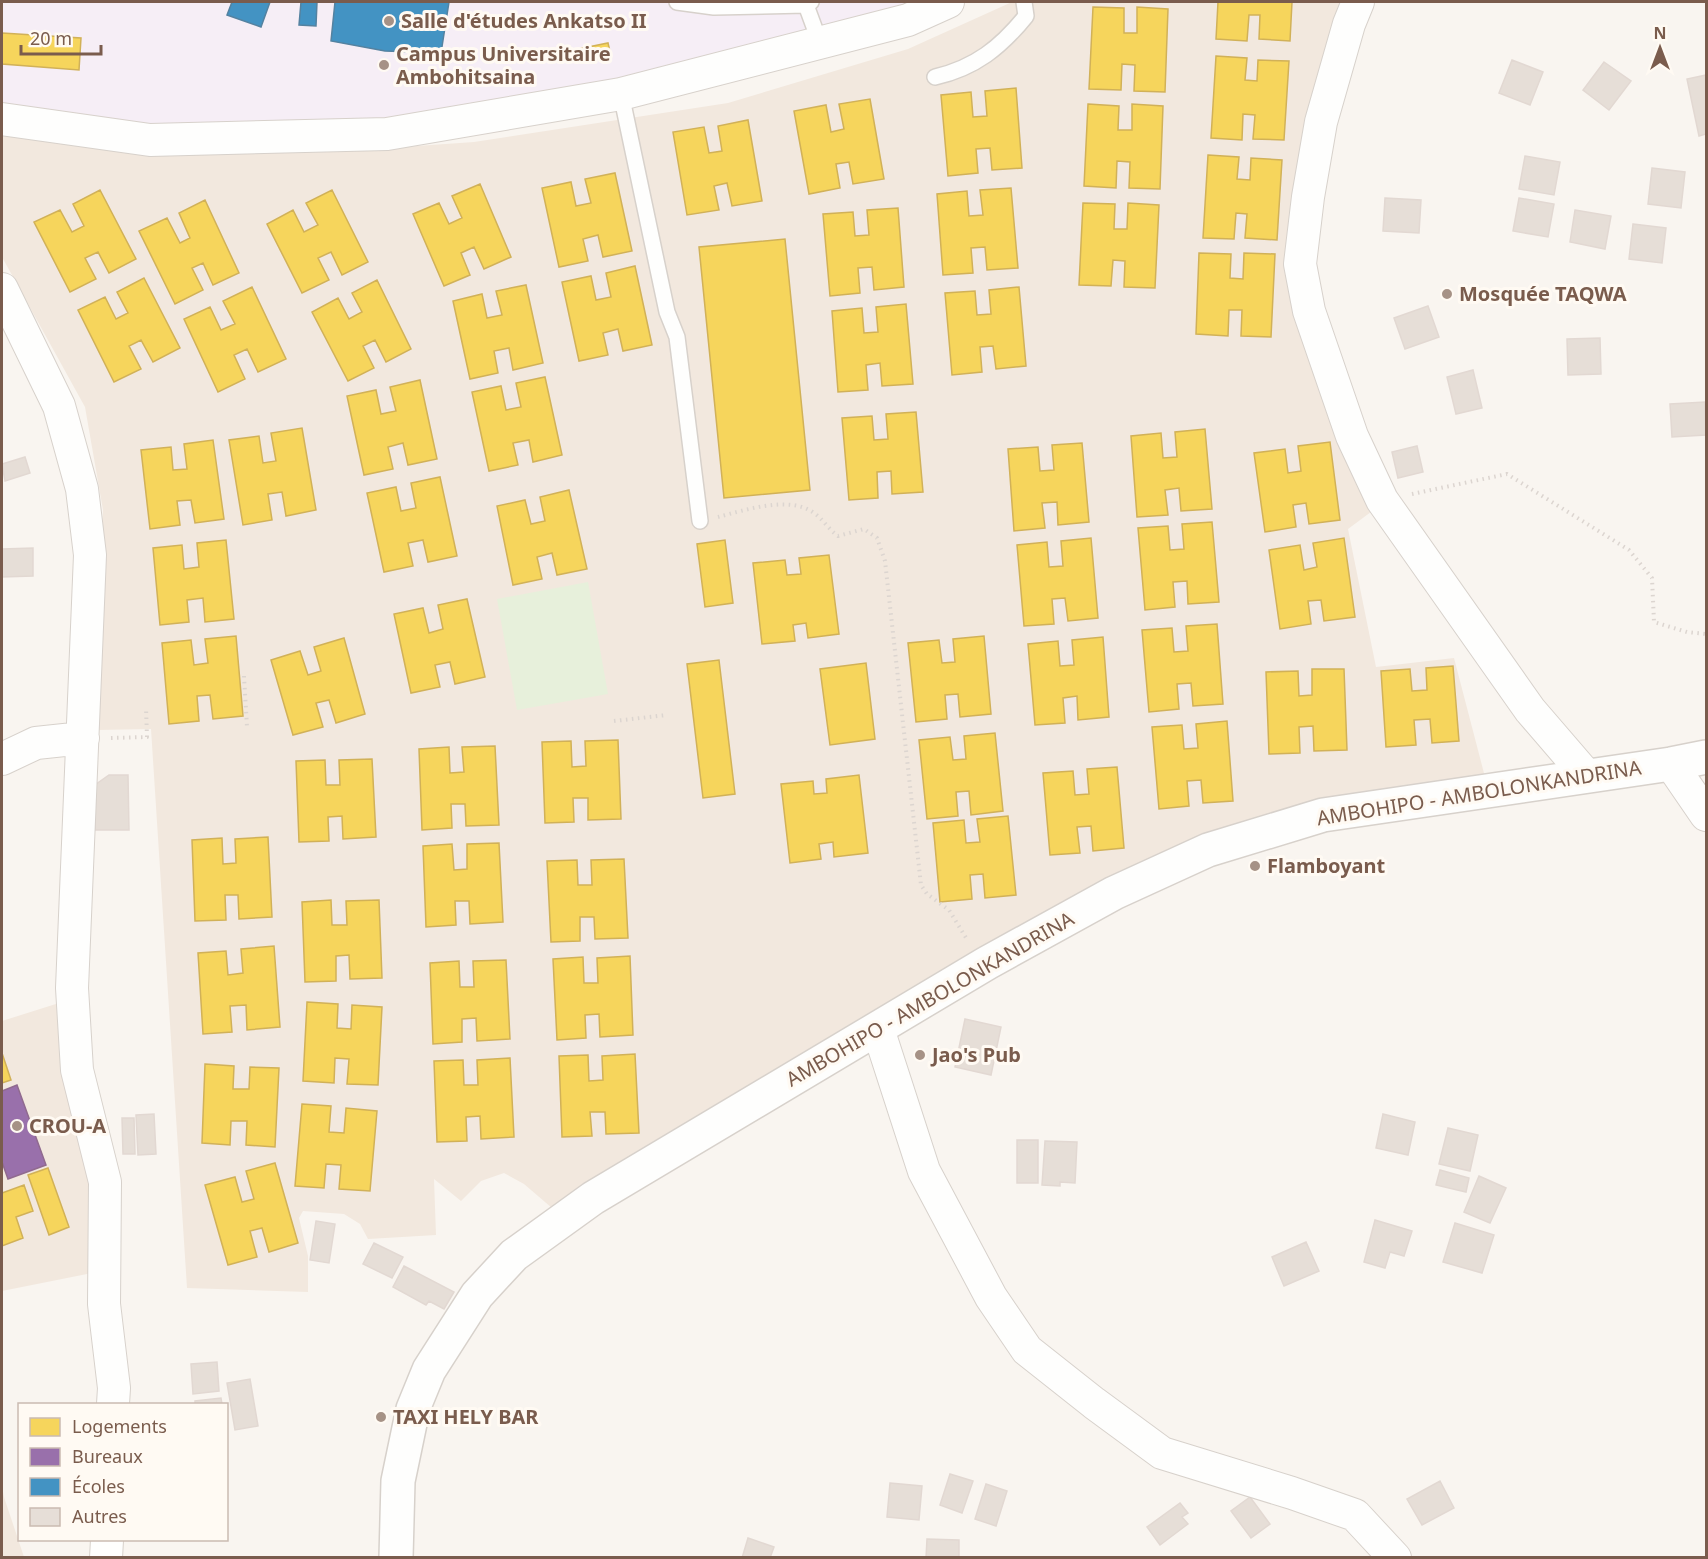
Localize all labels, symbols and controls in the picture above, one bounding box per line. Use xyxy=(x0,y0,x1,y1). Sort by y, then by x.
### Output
place label: Salle d'études Ankatso II xyxy=(401,7,647,34)
marker: Salle d'études Ankatso II xyxy=(382,14,396,28)
scale bar xyxy=(21,18,100,56)
north arrow xyxy=(1630,18,1690,78)
text: N xyxy=(1653,22,1667,44)
text: 20 m xyxy=(30,26,72,50)
place label: Campus Universitaire Ambohitsaina xyxy=(396,40,611,90)
marker: Campus Universitaire Ambohitsaina xyxy=(377,58,391,72)
place label: Mosquée TAQWA xyxy=(1459,280,1627,307)
marker: Mosquée TAQWA xyxy=(1440,287,1454,301)
street label: AMBOHIPO - AMBOLONKANDRINA xyxy=(1315,753,1643,832)
place label: Flamboyant xyxy=(1267,852,1386,879)
marker: Flamboyant xyxy=(1248,859,1262,873)
street label: AMBOHIPO - AMBOLONKANDRINA xyxy=(781,905,1079,1092)
place label: Jao's Pub xyxy=(930,1041,1021,1068)
marker: Jao's Pub xyxy=(913,1048,927,1062)
place label: CROU-A xyxy=(29,1112,106,1139)
marker: CROU-A xyxy=(10,1119,24,1133)
legend xyxy=(18,1403,228,1541)
place label: TAXI HELY BAR xyxy=(393,1403,539,1430)
marker: TAXI HELY BAR xyxy=(374,1410,388,1424)
text: Logements xyxy=(72,1414,167,1438)
text: Bureaux xyxy=(72,1444,143,1468)
text: Écoles xyxy=(72,1474,125,1498)
text: Autres xyxy=(72,1504,127,1528)

